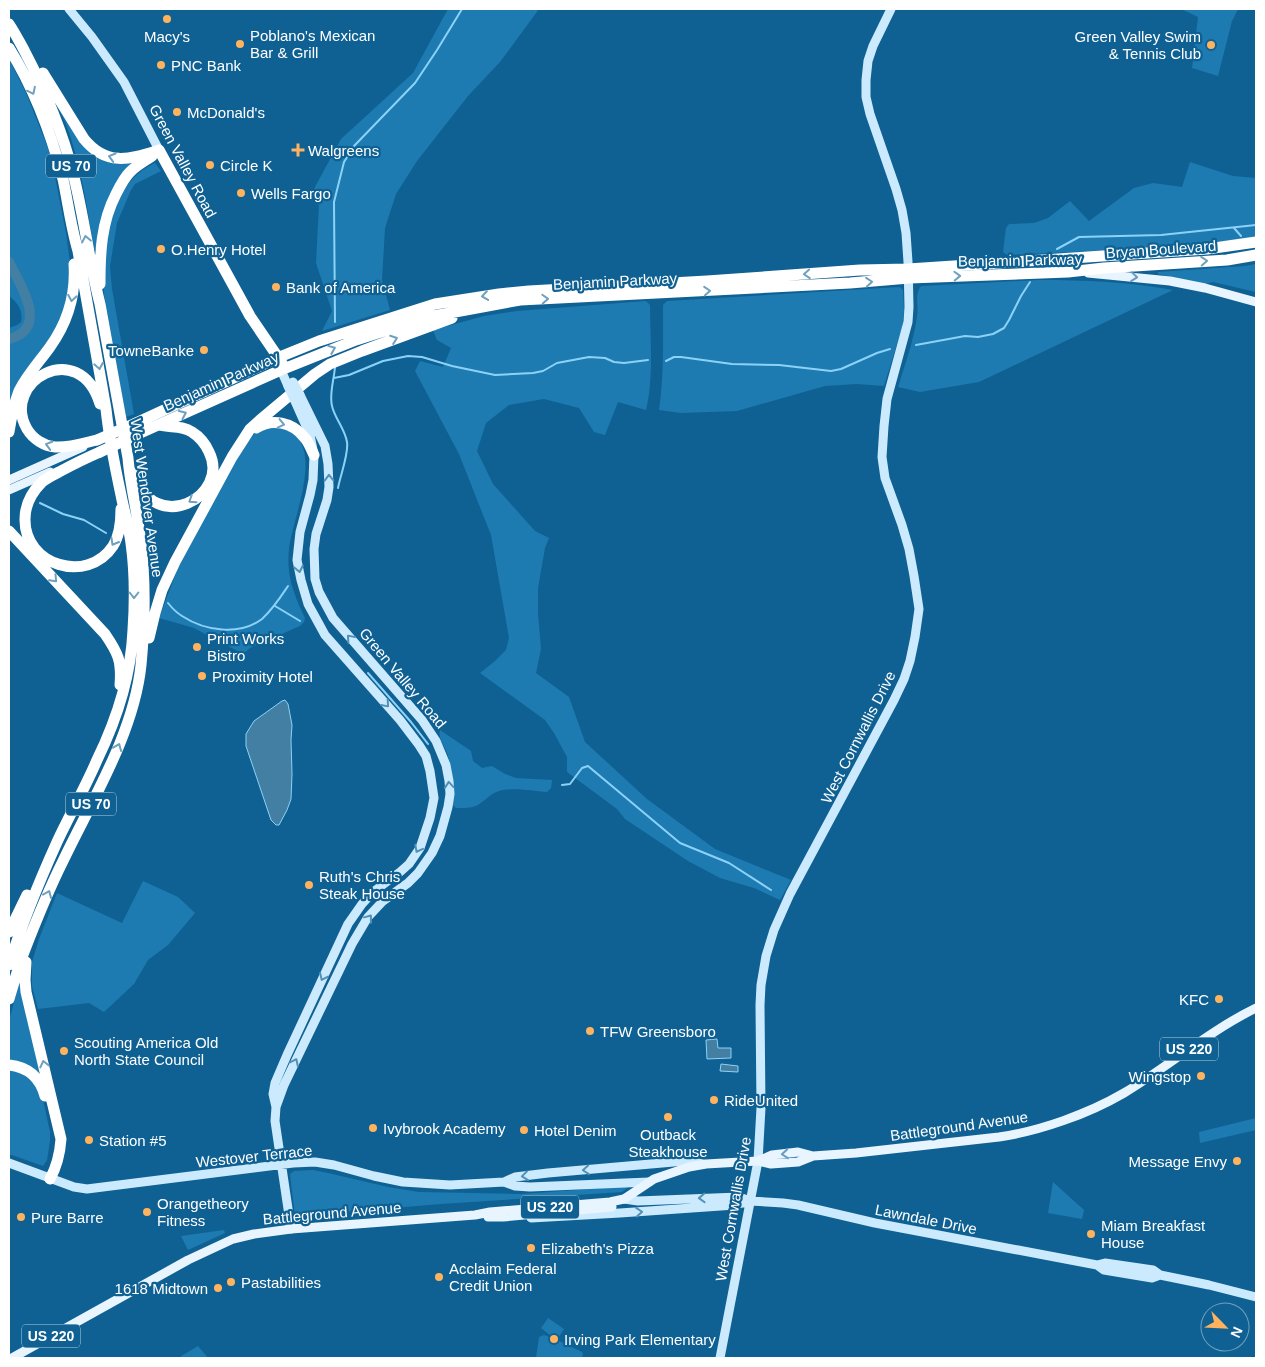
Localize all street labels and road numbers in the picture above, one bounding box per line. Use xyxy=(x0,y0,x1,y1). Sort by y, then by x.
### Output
street label: Green Valley Road xyxy=(146,102,220,220)
road number: US 70 xyxy=(46,154,96,178)
street label: Bryan Boulevard xyxy=(1105,237,1217,261)
street label: Benjamin Parkway xyxy=(958,250,1083,270)
street label: Benjamin Parkway xyxy=(553,269,678,293)
street label: Benjamin Parkway xyxy=(161,348,282,414)
street label: West Wendover Avenue xyxy=(127,418,167,578)
street label: Green Valley Road xyxy=(356,624,450,732)
street label: West Cornwallis Drive xyxy=(817,668,899,806)
road number: US 70 xyxy=(66,792,116,816)
road number: US 220 xyxy=(1160,1038,1218,1060)
street label: Battleground Avenue xyxy=(889,1108,1029,1144)
street label: West Cornwallis Drive xyxy=(712,1135,754,1283)
street label: Westover Terrace xyxy=(195,1141,313,1171)
road number: US 220 xyxy=(521,1196,579,1218)
street label: Battleground Avenue xyxy=(262,1198,402,1228)
street label: Lawndale Drive xyxy=(874,1201,978,1237)
road number: US 220 xyxy=(22,1324,80,1348)

